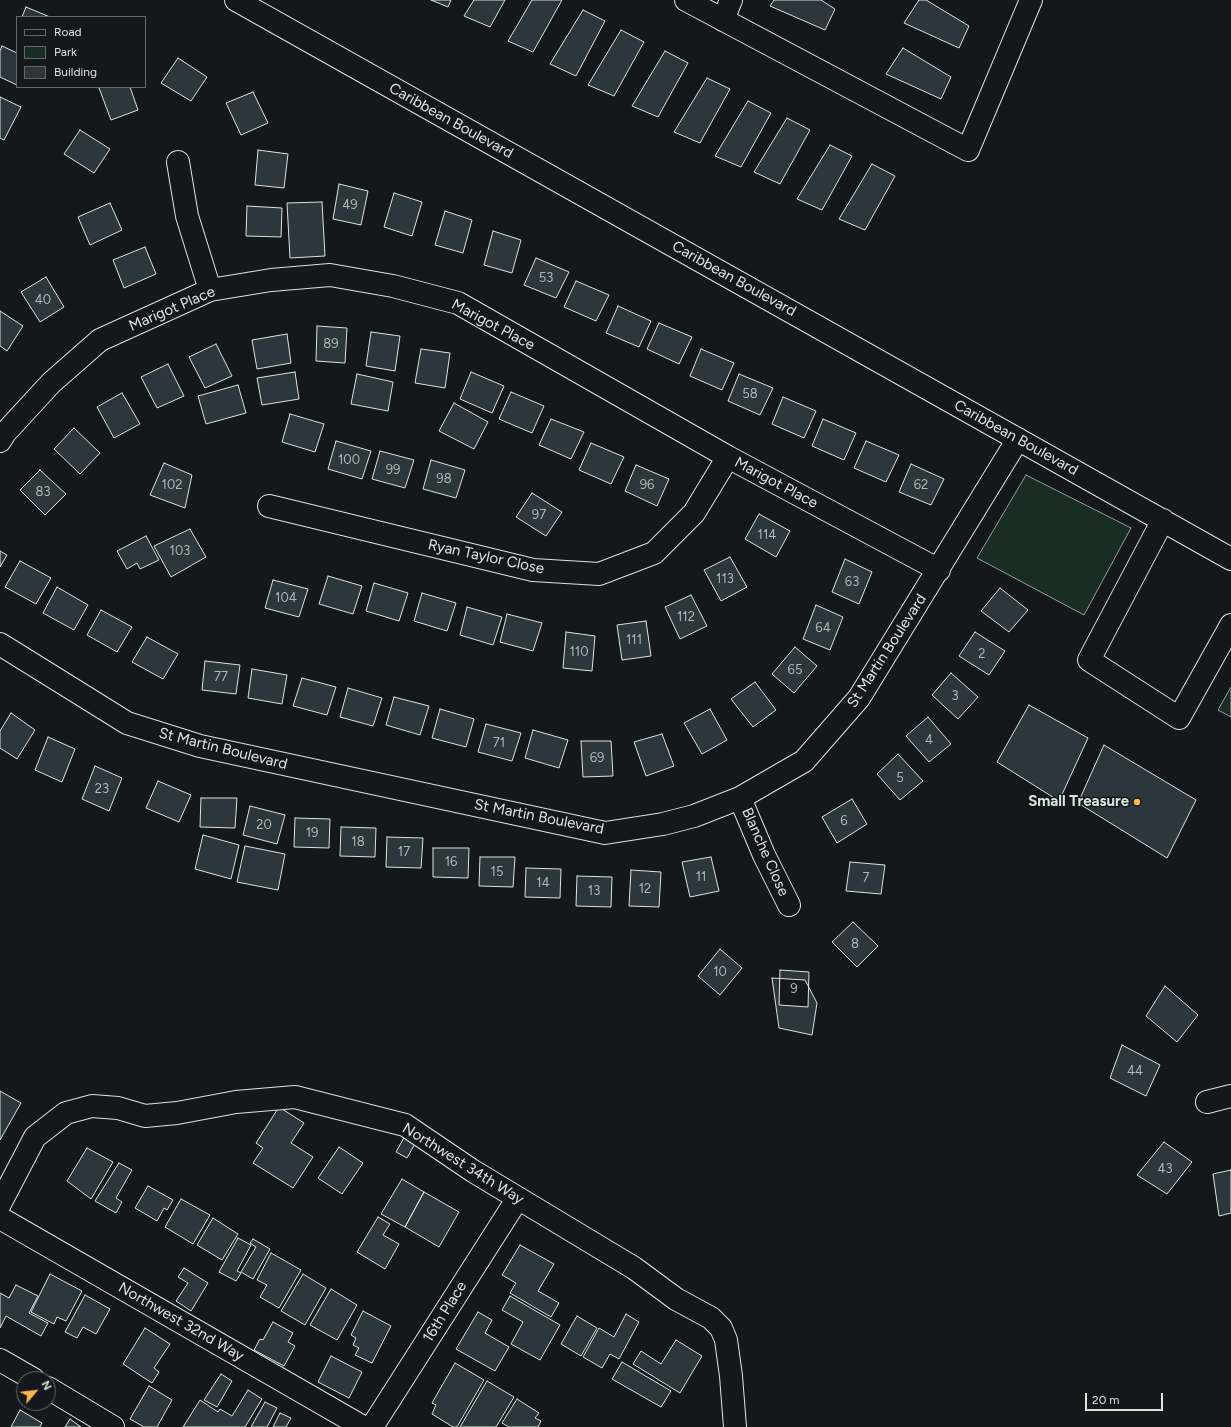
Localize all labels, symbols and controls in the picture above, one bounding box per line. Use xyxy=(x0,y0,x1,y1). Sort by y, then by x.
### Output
legend xyxy=(16,16,146,88)
text: Road xyxy=(54,25,82,39)
text: Park xyxy=(54,45,77,59)
text: Building xyxy=(54,65,97,79)
street label: Caribbean Boulevard xyxy=(386,79,516,163)
house number: 49 xyxy=(342,197,358,213)
street label: Caribbean Boulevard xyxy=(669,237,799,321)
house number: 53 xyxy=(539,270,553,286)
street label: Marigot Place xyxy=(126,283,218,335)
house number: 40 xyxy=(35,292,51,308)
street label: Marigot Place xyxy=(448,296,538,354)
house number: 89 xyxy=(323,336,339,352)
house number: 58 xyxy=(742,386,758,402)
street label: Caribbean Boulevard xyxy=(951,396,1081,480)
house number: 100 xyxy=(338,452,360,468)
street label: Marigot Place xyxy=(731,454,821,512)
house number: 99 xyxy=(386,462,400,478)
house number: 98 xyxy=(436,471,452,487)
house number: 102 xyxy=(162,477,182,493)
house number: 96 xyxy=(640,477,654,493)
house number: 62 xyxy=(914,477,928,493)
house number: 83 xyxy=(35,484,51,500)
house number: 97 xyxy=(532,507,546,523)
house number: 114 xyxy=(758,527,776,543)
street label: Ryan Taylor Close xyxy=(426,536,546,578)
house number: 103 xyxy=(170,543,190,559)
house number: 113 xyxy=(716,571,734,587)
house number: 63 xyxy=(845,574,859,590)
house number: 104 xyxy=(275,590,297,606)
street label: St Martin Boulevard xyxy=(844,591,930,711)
house number: 112 xyxy=(677,609,695,625)
house number: 64 xyxy=(815,620,831,636)
house number: 111 xyxy=(626,632,642,648)
house number: 110 xyxy=(569,644,589,660)
house number: 2 xyxy=(978,646,986,662)
house number: 65 xyxy=(788,662,802,678)
house number: 77 xyxy=(214,669,228,685)
house number: 3 xyxy=(951,688,959,704)
street label: St Martin Boulevard xyxy=(157,724,289,774)
house number: 4 xyxy=(925,732,933,748)
house number: 71 xyxy=(493,735,505,751)
house number: 69 xyxy=(590,750,604,766)
house number: 5 xyxy=(896,770,904,786)
house number: 23 xyxy=(95,781,109,797)
place label: Small Treasure xyxy=(1028,793,1129,811)
street label: St Martin Boulevard xyxy=(473,796,605,838)
marker: Small Treasure xyxy=(1132,797,1142,807)
street label: Blanche Close xyxy=(737,805,793,899)
house number: 6 xyxy=(840,813,848,829)
house number: 20 xyxy=(256,817,272,833)
house number: 19 xyxy=(306,825,318,841)
house number: 18 xyxy=(351,834,365,850)
house number: 17 xyxy=(398,844,410,860)
house number: 16 xyxy=(445,854,457,870)
house number: 15 xyxy=(491,864,503,880)
house number: 11 xyxy=(696,869,706,885)
house number: 7 xyxy=(863,870,869,886)
house number: 14 xyxy=(536,875,550,891)
house number: 12 xyxy=(639,881,651,897)
house number: 13 xyxy=(588,883,600,899)
house number: 8 xyxy=(851,936,859,952)
house number: 10 xyxy=(713,964,727,980)
house number: 9 xyxy=(790,981,798,997)
house number: 44 xyxy=(1127,1063,1143,1079)
street label: Northwest 34th Way xyxy=(399,1119,527,1209)
house number: 43 xyxy=(1157,1161,1173,1177)
street label: 16th Place xyxy=(419,1278,471,1346)
street label: Northwest 32nd Way xyxy=(115,1279,247,1365)
north arrow xyxy=(16,1371,56,1411)
text: N xyxy=(38,1379,54,1392)
scale bar xyxy=(1087,1385,1165,1411)
text: 20 m xyxy=(1092,1393,1120,1407)

